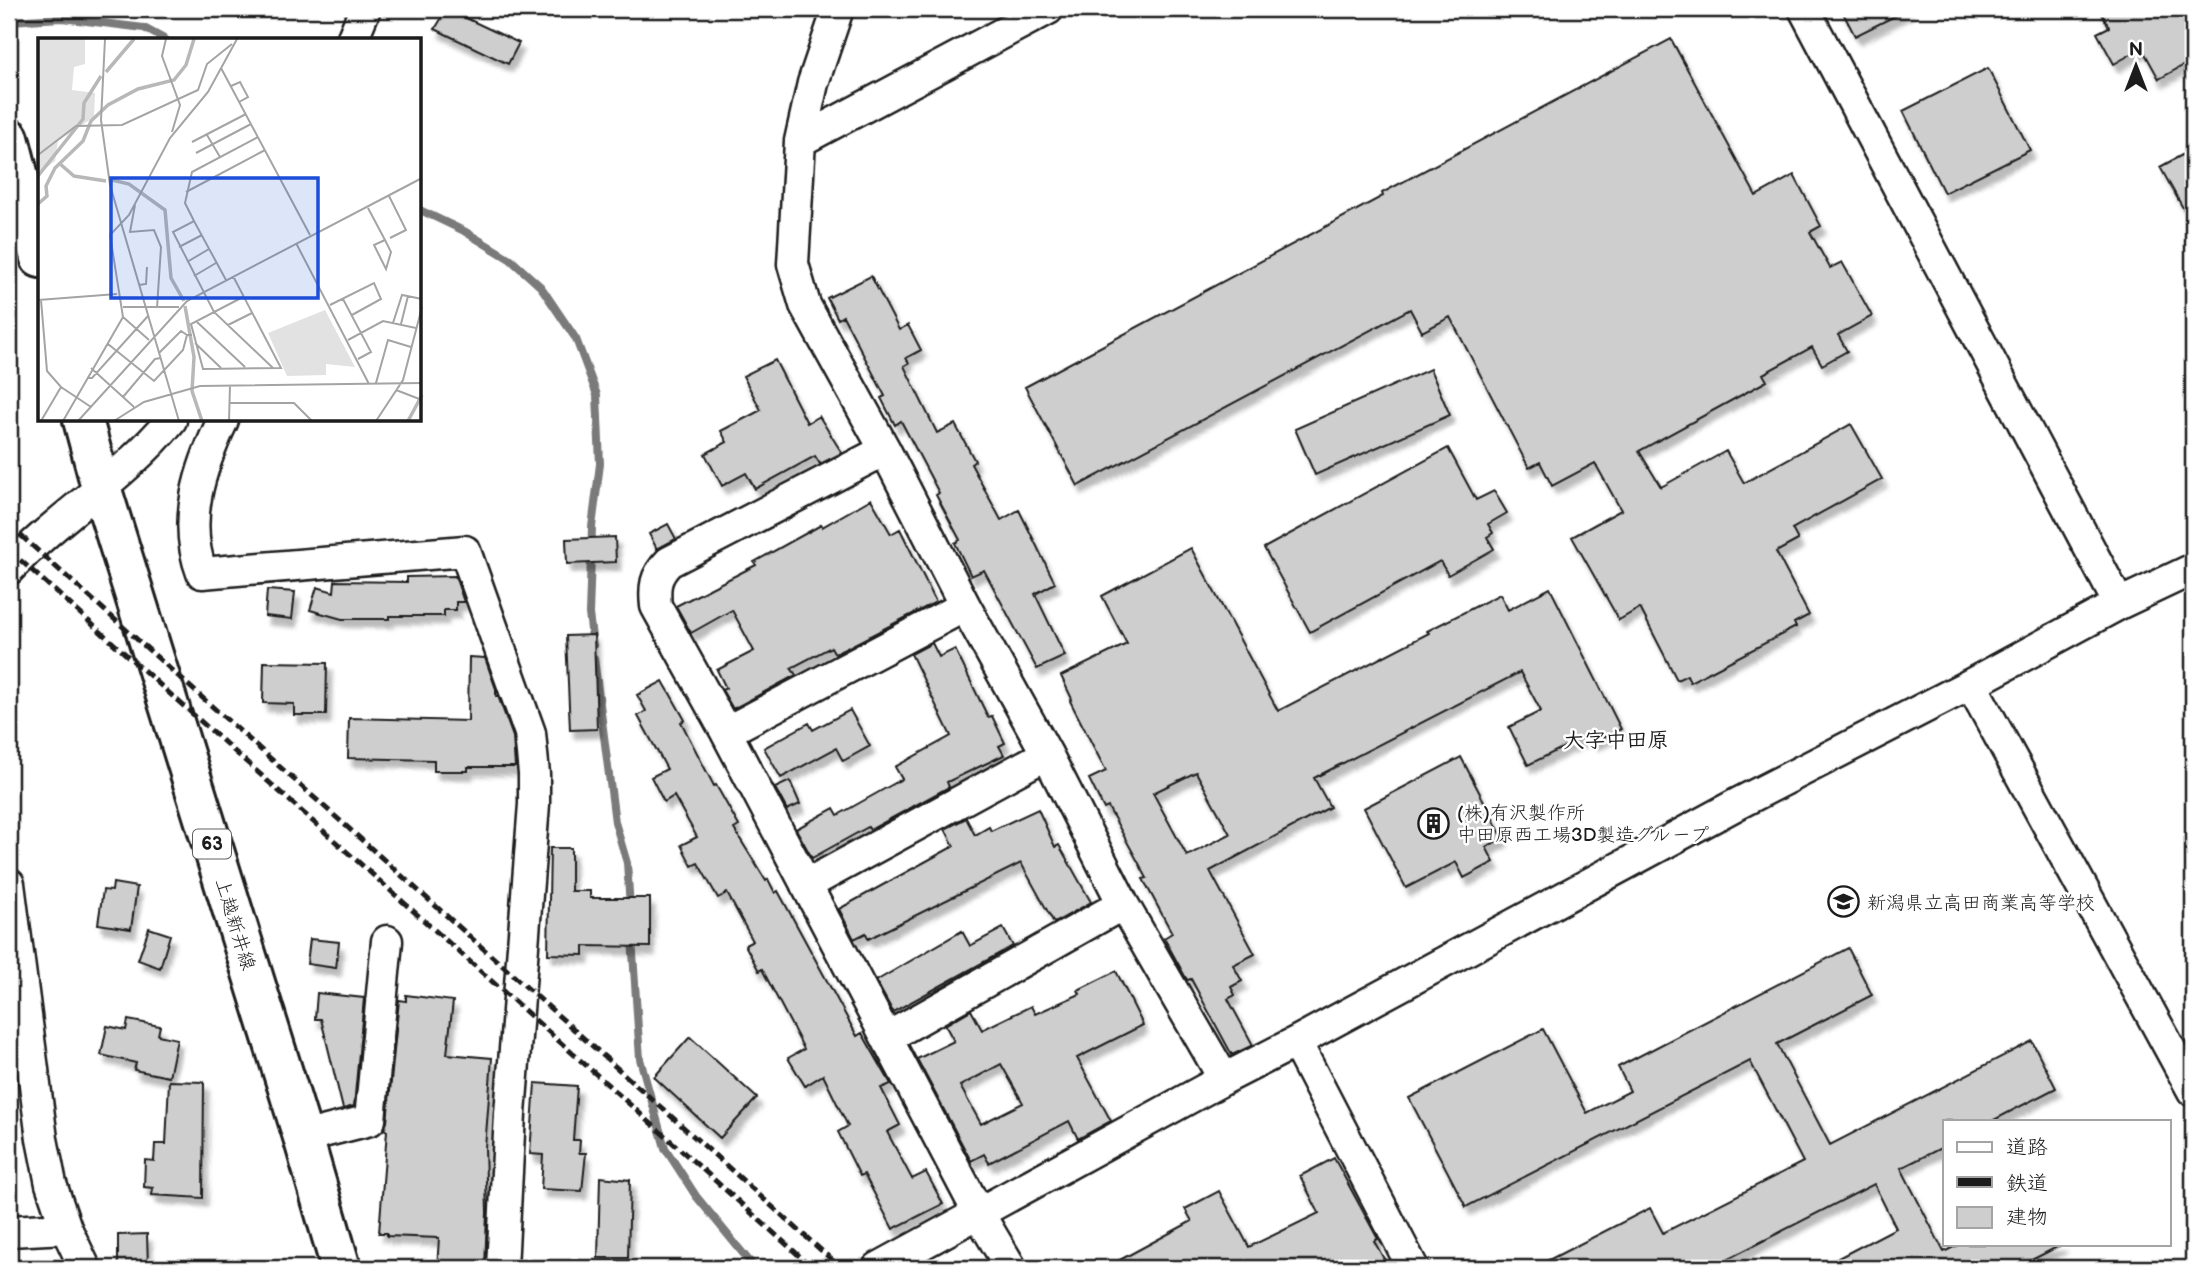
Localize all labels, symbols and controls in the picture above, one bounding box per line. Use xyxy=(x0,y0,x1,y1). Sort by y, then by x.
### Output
north arrow xyxy=(2100,32,2170,102)
inset map xyxy=(38,38,422,422)
text: N xyxy=(2129,39,2143,62)
district label: 大字中田原 xyxy=(1564,728,1669,753)
place label: (株)有沢製作所 中田原西工場3D製造グループ xyxy=(1457,802,1709,847)
building icon: (株)有沢製作所 中田原西工場3D製造グループ xyxy=(1417,806,1451,840)
road number: 63 xyxy=(193,830,231,858)
street label: 上越新井線 xyxy=(210,876,259,973)
school or university icon: 新潟県立高田商業高等学校 xyxy=(1827,885,1861,919)
place label: 新潟県立高田商業高等学校 xyxy=(1867,892,2095,915)
legend xyxy=(1943,1120,2170,1246)
text: 道路 xyxy=(2006,1135,2048,1160)
text: 鉄道 xyxy=(2006,1171,2048,1196)
text: 建物 xyxy=(2006,1205,2048,1230)

